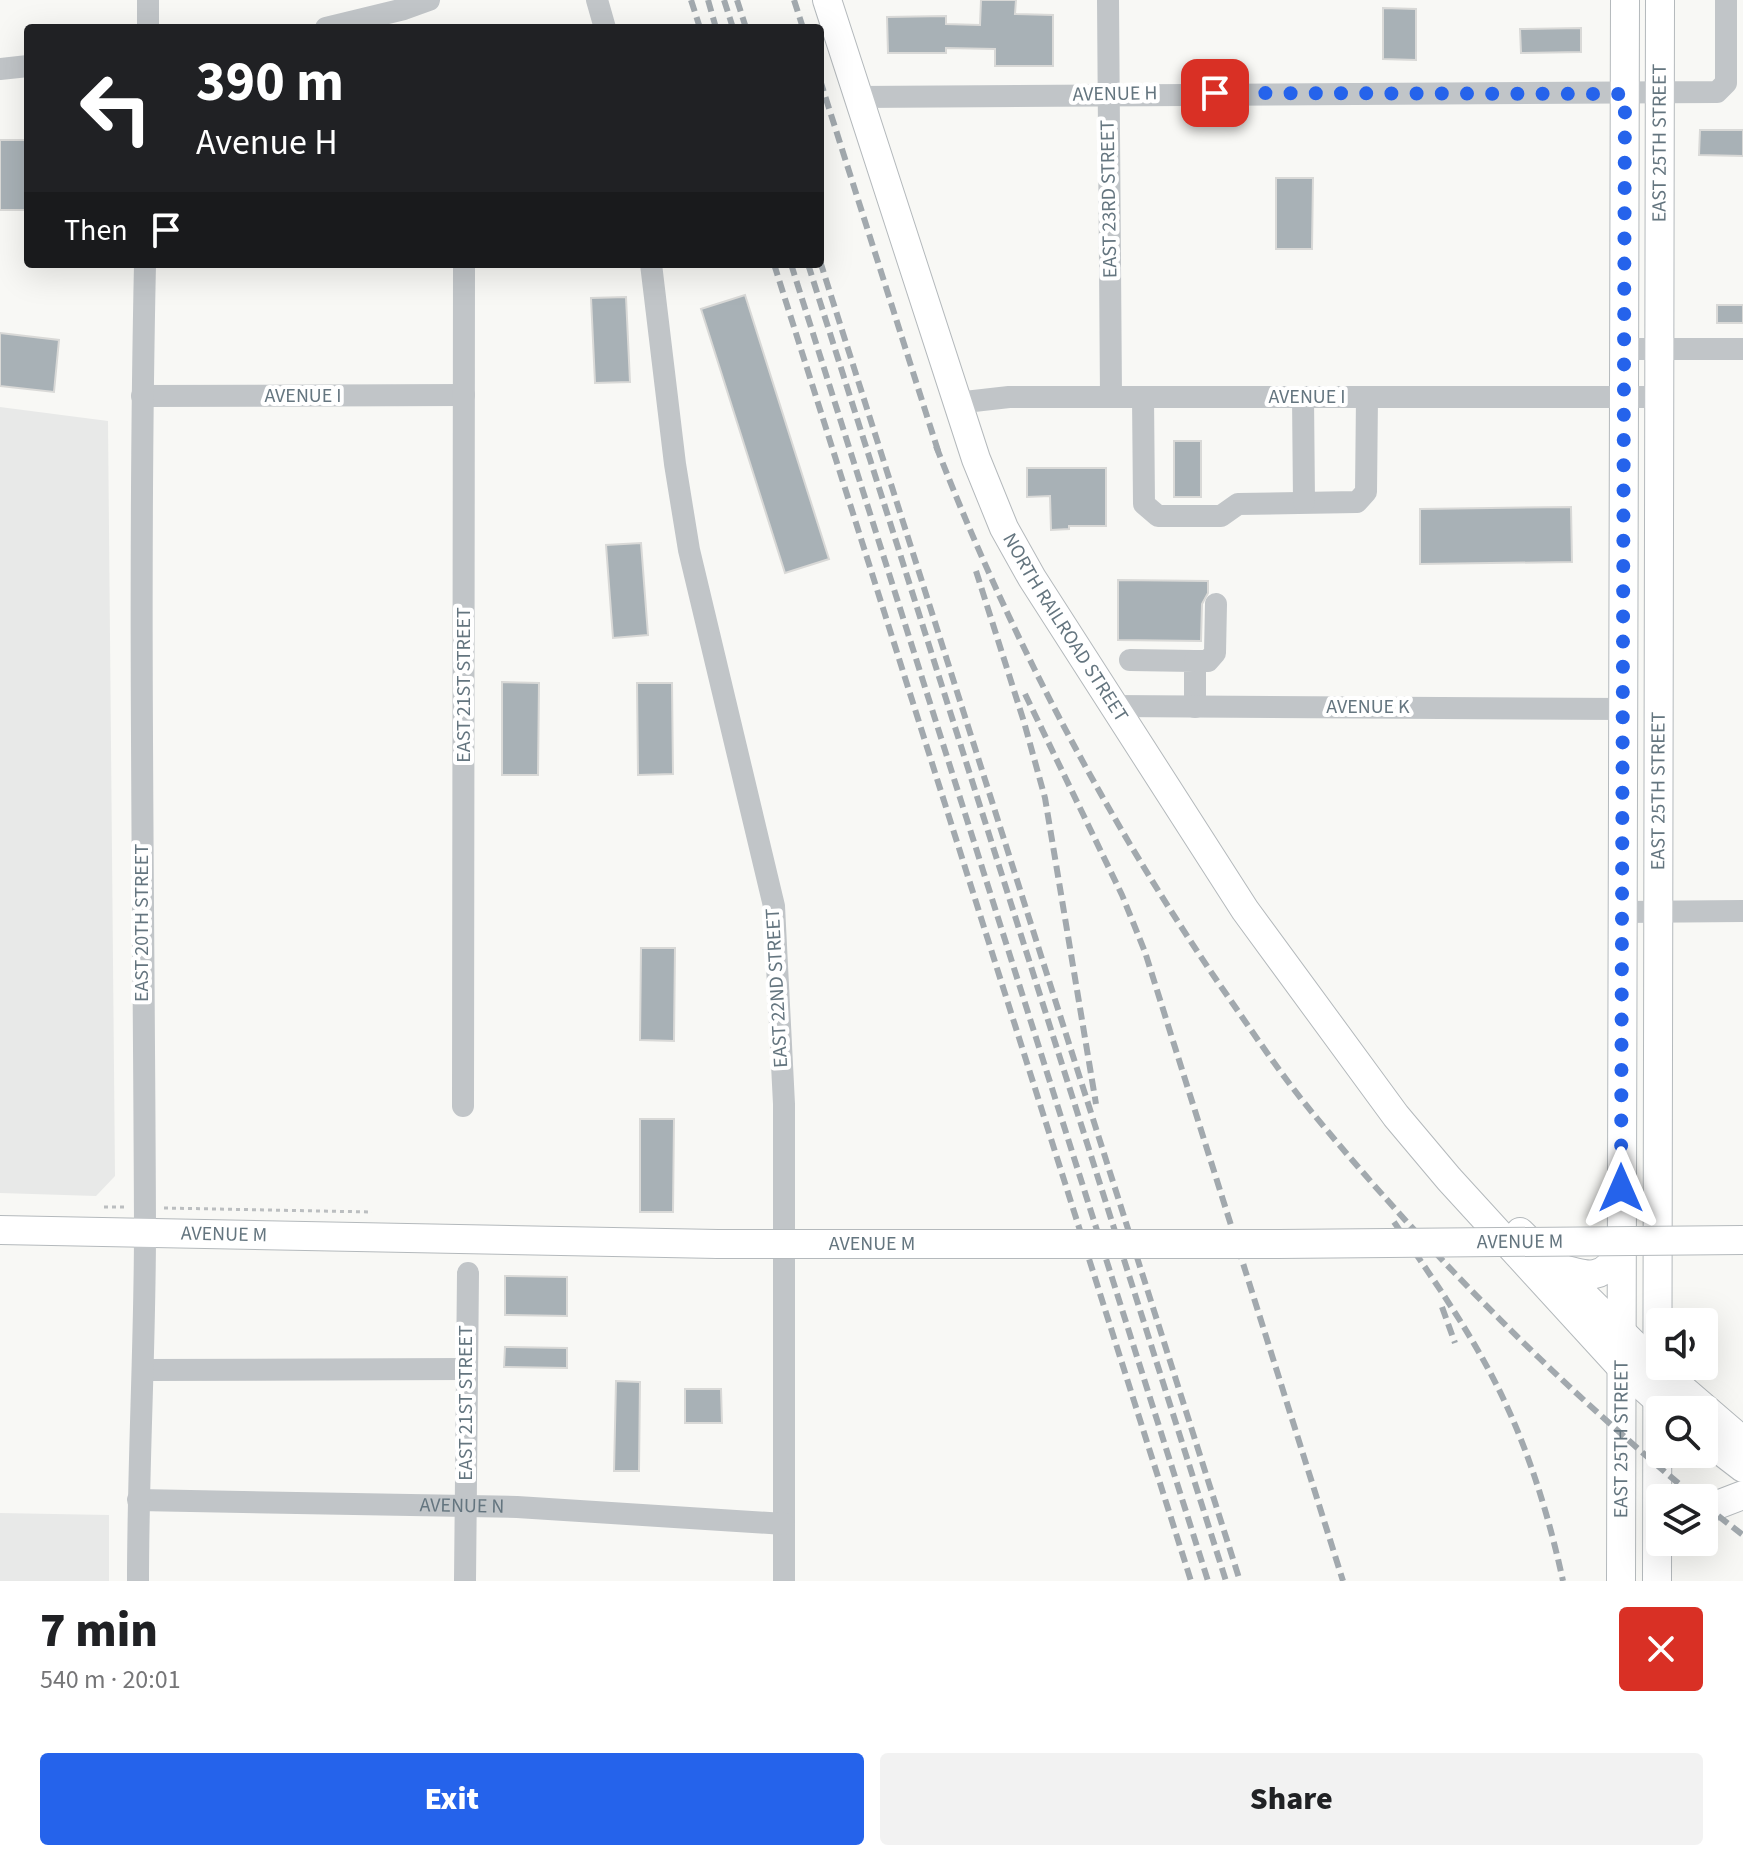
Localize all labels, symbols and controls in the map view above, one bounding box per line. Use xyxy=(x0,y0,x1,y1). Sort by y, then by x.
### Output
text: 390 m xyxy=(196,43,344,122)
icon: left xyxy=(64,56,168,160)
pin xyxy=(1181,59,1249,127)
street label: EAST 25TH STREET xyxy=(1646,64,1674,222)
icon: arrive xyxy=(1193,71,1237,115)
street label: AVENUE H xyxy=(1072,79,1158,109)
text: Avenue H xyxy=(196,117,338,168)
street label: EAST 23RD STREET xyxy=(1094,119,1124,278)
icon: arrive xyxy=(144,208,188,252)
text: Then xyxy=(64,209,128,252)
street label: AVENUE I xyxy=(264,382,342,410)
street label: AVENUE I xyxy=(1268,383,1346,411)
street label: NORTH RAILROAD STREET xyxy=(996,528,1135,728)
street label: EAST 21ST STREET xyxy=(450,607,478,763)
street label: AVENUE K xyxy=(1326,693,1410,721)
street label: EAST 25TH STREET xyxy=(1644,712,1673,870)
street label: EAST 20TH STREET xyxy=(128,844,156,1002)
street label: EAST 22ND STREET xyxy=(759,907,795,1068)
position arrow xyxy=(1579,1146,1663,1230)
street label: AVENUE M xyxy=(180,1220,267,1249)
street label: AVENUE M xyxy=(1477,1228,1563,1256)
street label: AVENUE M xyxy=(829,1230,915,1258)
map controls xyxy=(1646,1308,1718,1556)
button: sound xyxy=(1646,1308,1718,1380)
street label: EAST 21ST STREET xyxy=(452,1325,480,1481)
street label: EAST 25TH STREET xyxy=(1607,1360,1636,1518)
button: search xyxy=(1646,1396,1718,1468)
button: layers xyxy=(1646,1484,1718,1556)
street label: AVENUE N xyxy=(419,1491,505,1521)
text: 7 min xyxy=(40,1597,158,1665)
button: close xyxy=(1619,1607,1703,1691)
text: 540 m · 20:01 xyxy=(40,1661,181,1698)
button: Exit xyxy=(40,1753,864,1845)
button: Share xyxy=(880,1753,1703,1845)

